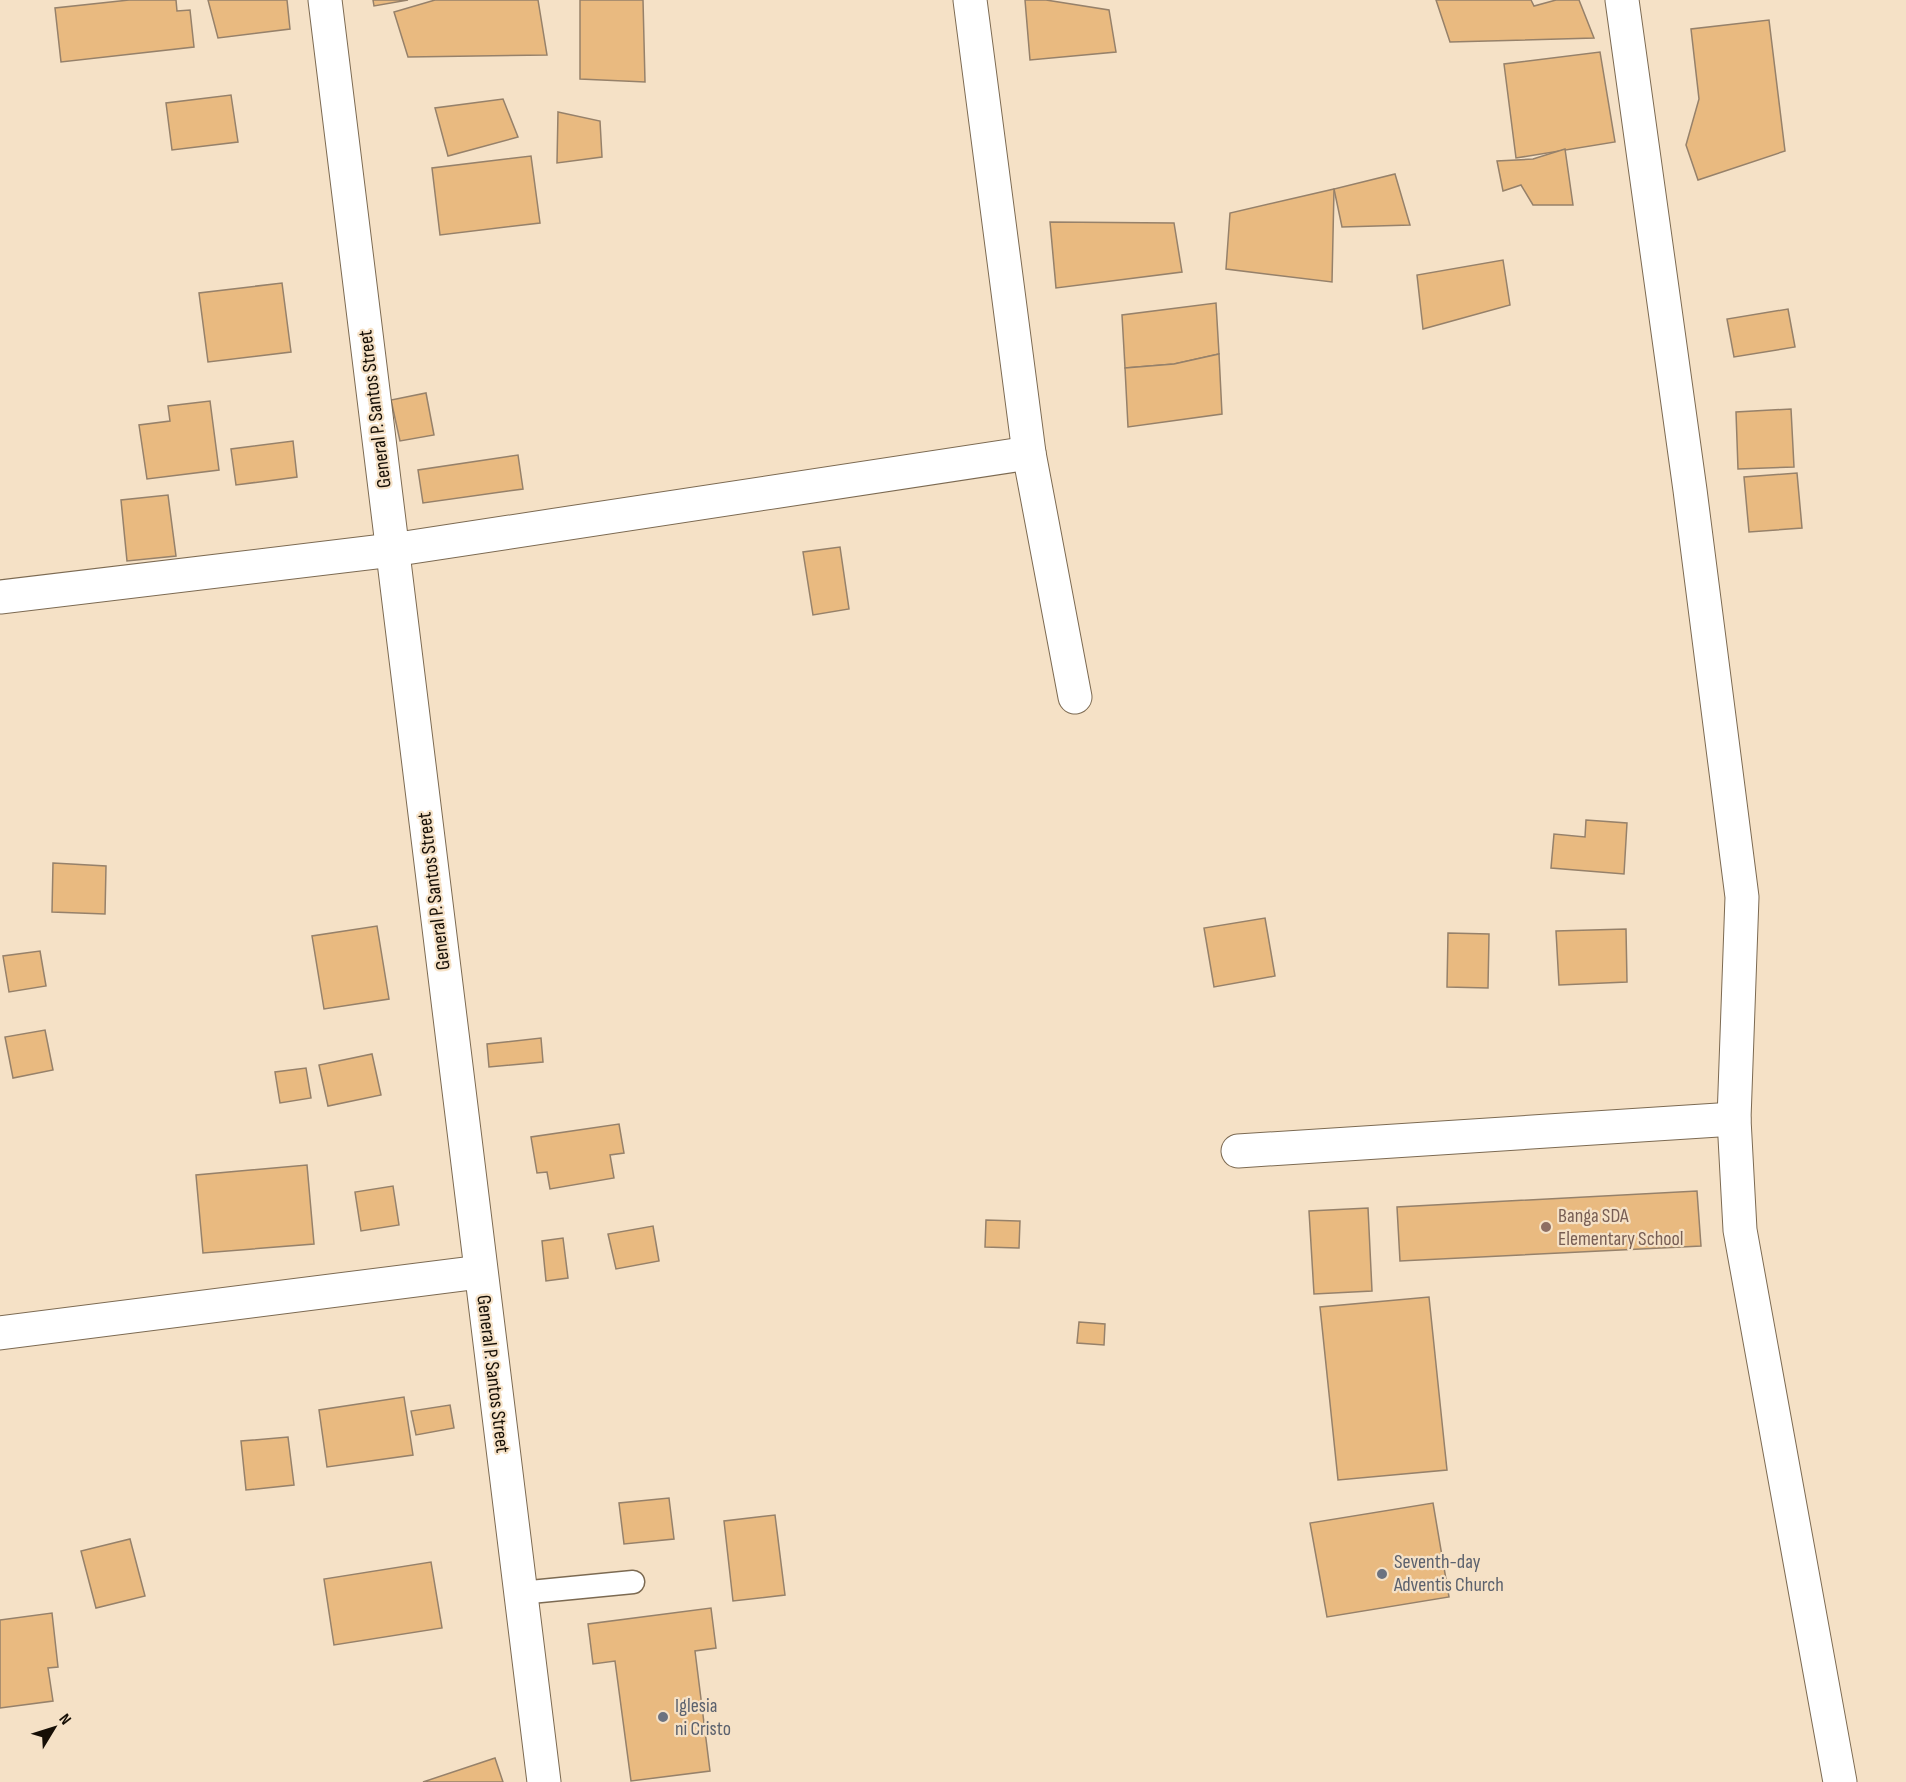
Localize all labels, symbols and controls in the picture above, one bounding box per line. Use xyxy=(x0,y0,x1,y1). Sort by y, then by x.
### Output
street label: General P. Santos Street xyxy=(353,329,397,489)
street label: General P. Santos Street xyxy=(412,811,456,971)
place label: Banga SDA Elementary School xyxy=(1558,1204,1684,1251)
marker: Banga SDA Elementary School xyxy=(1539,1220,1553,1234)
street label: General P. Santos Street xyxy=(471,1294,515,1454)
place label: Seventh-day Adventis Church xyxy=(1393,1550,1504,1597)
marker: Seventh-day Adventis Church xyxy=(1375,1567,1389,1581)
place label: Iglesia ni Cristo xyxy=(675,1694,731,1741)
north arrow xyxy=(24,1698,84,1758)
text: N xyxy=(55,1710,75,1729)
marker: Iglesia ni Cristo xyxy=(656,1710,670,1724)

